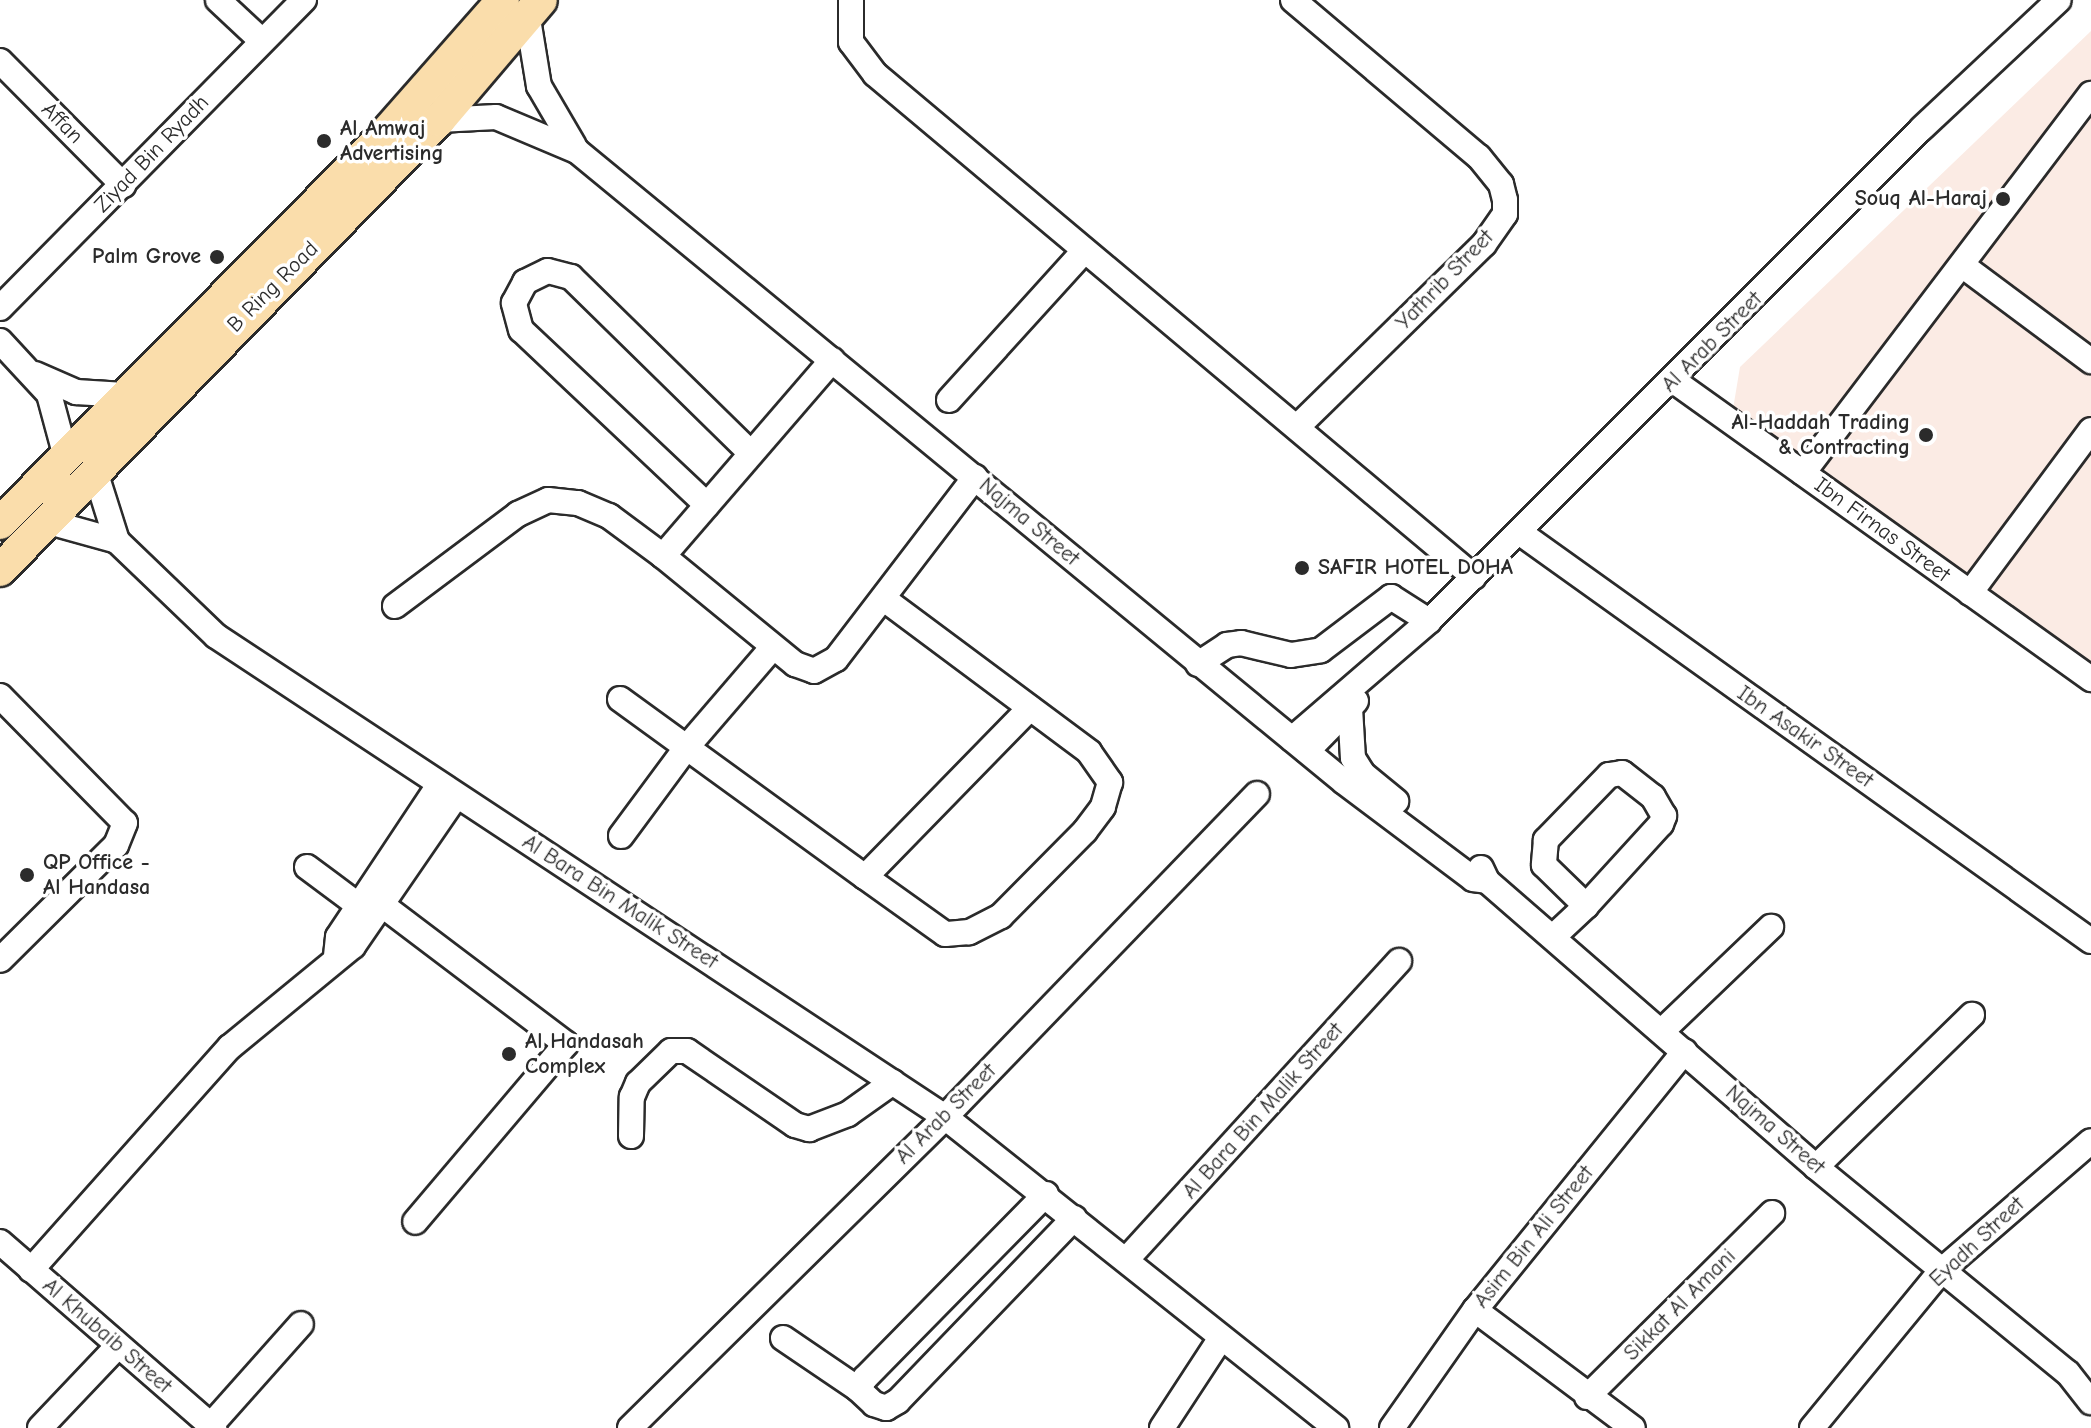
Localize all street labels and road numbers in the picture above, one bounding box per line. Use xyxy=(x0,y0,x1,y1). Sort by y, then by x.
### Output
street label: Ziyad Bin Ryadh xyxy=(89,90,215,218)
street label: Affan xyxy=(36,97,88,149)
street label: Yathrib Street xyxy=(1391,224,1499,336)
street label: B Ring Road xyxy=(222,236,324,338)
street label: Al Arab Street xyxy=(1656,286,1768,398)
street label: Najma Street xyxy=(973,472,1085,572)
street label: Ibn Firnas Street xyxy=(1809,472,1955,588)
street label: Ibn Asakir Street xyxy=(1732,680,1878,794)
street label: Al Bara Bin Malik Street xyxy=(517,829,723,975)
street label: Al Bara Bin Malik Street xyxy=(1177,1018,1349,1204)
street label: Al Arab Street xyxy=(890,1058,1002,1170)
street label: Najma Street xyxy=(1720,1080,1830,1180)
street label: Asim Bin Ali Street xyxy=(1468,1160,1600,1314)
street label: Eyadh Street xyxy=(1924,1191,2030,1293)
street label: Sikkat Al Amani xyxy=(1619,1244,1741,1366)
street label: Al Khubaib Street xyxy=(37,1273,177,1399)

